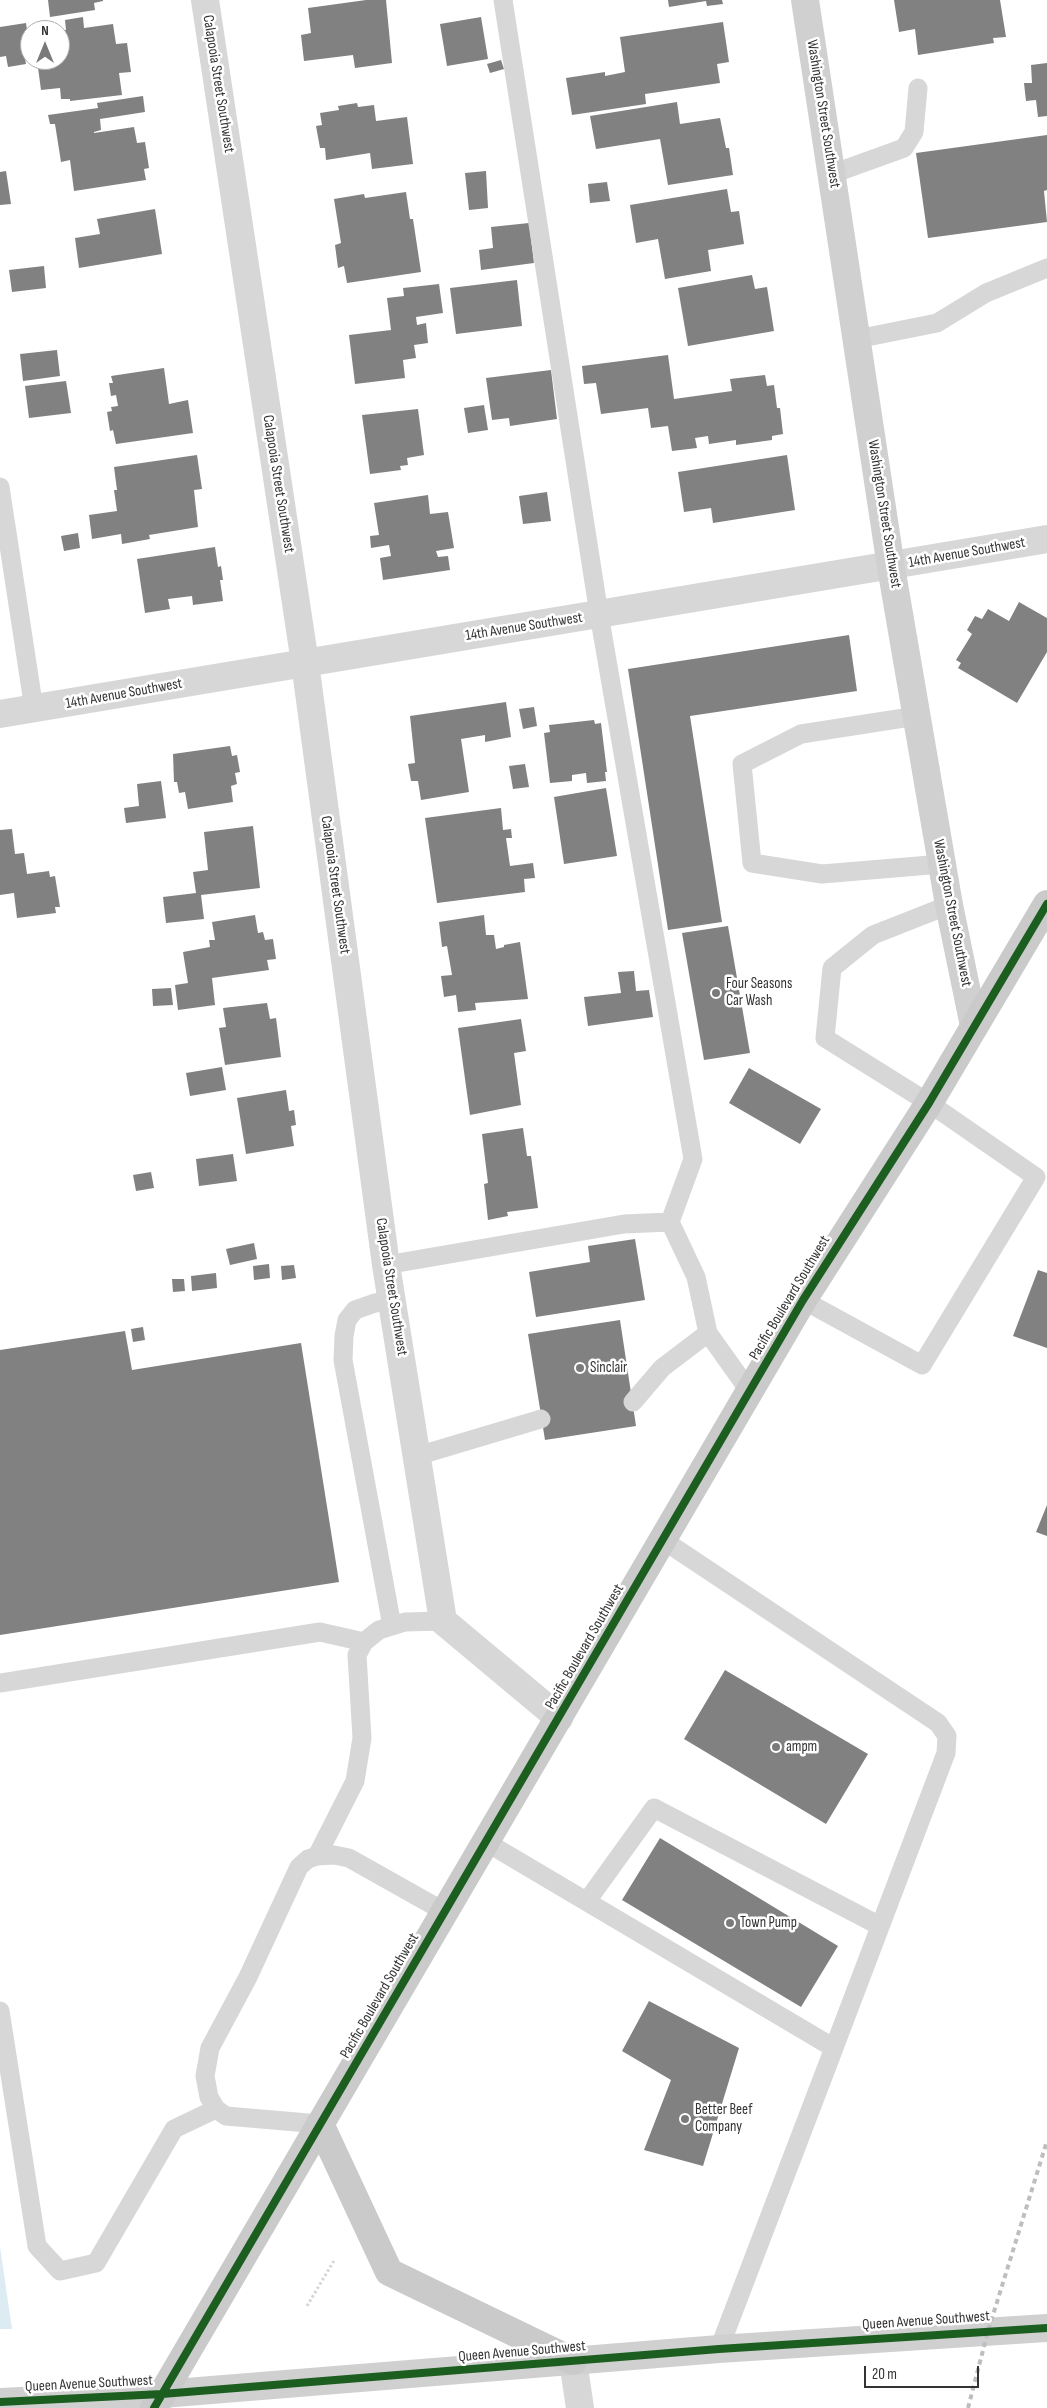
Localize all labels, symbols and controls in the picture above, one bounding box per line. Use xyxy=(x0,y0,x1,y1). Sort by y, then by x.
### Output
street label: Calapooia Street Southwest xyxy=(198,14,238,154)
north arrow xyxy=(20,20,70,70)
text: N xyxy=(41,22,49,39)
street label: Washington Street Southwest xyxy=(802,39,844,189)
street label: Calapooia Street Southwest xyxy=(258,414,298,554)
street label: Washington Street Southwest xyxy=(863,439,905,589)
street label: 14th Avenue Southwest xyxy=(907,534,1027,572)
street label: 14th Avenue Southwest xyxy=(464,609,584,645)
street label: 14th Avenue Southwest xyxy=(64,675,184,713)
street label: Calapooia Street Southwest xyxy=(316,815,354,955)
street label: Washington Street Southwest xyxy=(929,838,975,988)
place label: Four Seasons Car Wash xyxy=(726,975,792,1010)
marker: Four Seasons Car Wash xyxy=(710,987,722,999)
street label: Calapooia Street Southwest xyxy=(371,1217,411,1357)
street label: Pacific Boulevard Southwest xyxy=(746,1233,834,1363)
place label: Sinclair xyxy=(590,1359,627,1377)
marker: Sinclair xyxy=(574,1362,586,1374)
street label: Pacific Boulevard Southwest xyxy=(542,1581,628,1713)
place label: ampm xyxy=(786,1738,817,1756)
marker: ampm xyxy=(770,1741,782,1753)
place label: Town Pump xyxy=(740,1914,797,1932)
marker: Town Pump xyxy=(724,1917,736,1929)
street label: Pacific Boulevard Southwest xyxy=(337,1930,423,2062)
place label: Better Beef Company xyxy=(695,2101,752,2136)
marker: Better Beef Company xyxy=(679,2113,691,2125)
street label: Queen Avenue Southwest xyxy=(862,2308,990,2334)
street label: Queen Avenue Southwest xyxy=(458,2337,586,2367)
scale bar xyxy=(867,2356,982,2388)
text: 20 m xyxy=(872,2365,897,2384)
street label: Queen Avenue Southwest xyxy=(25,2372,153,2396)

